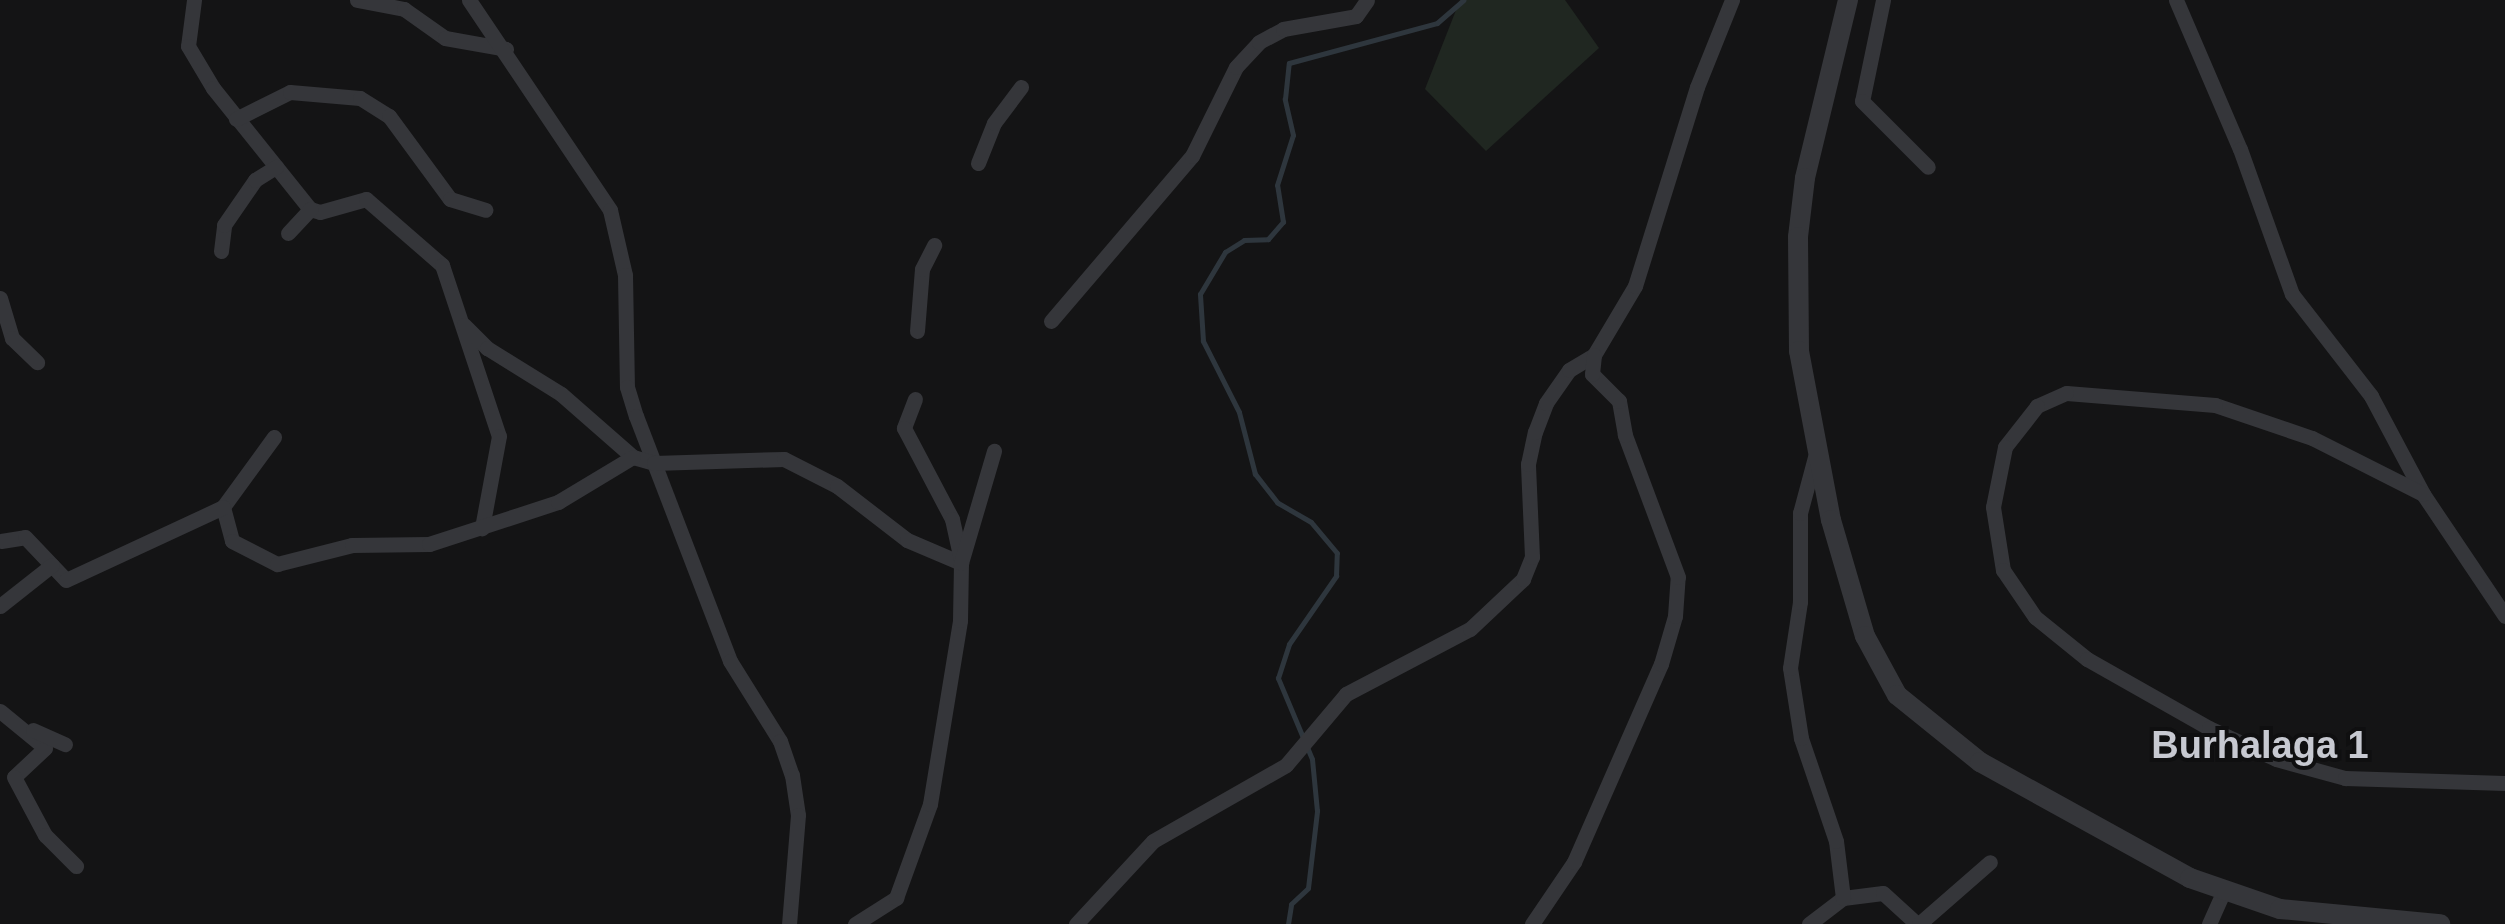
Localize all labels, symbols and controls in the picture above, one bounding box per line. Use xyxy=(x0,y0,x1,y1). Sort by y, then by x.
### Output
district label: Burhalaga 1 xyxy=(2151,723,2369,769)

